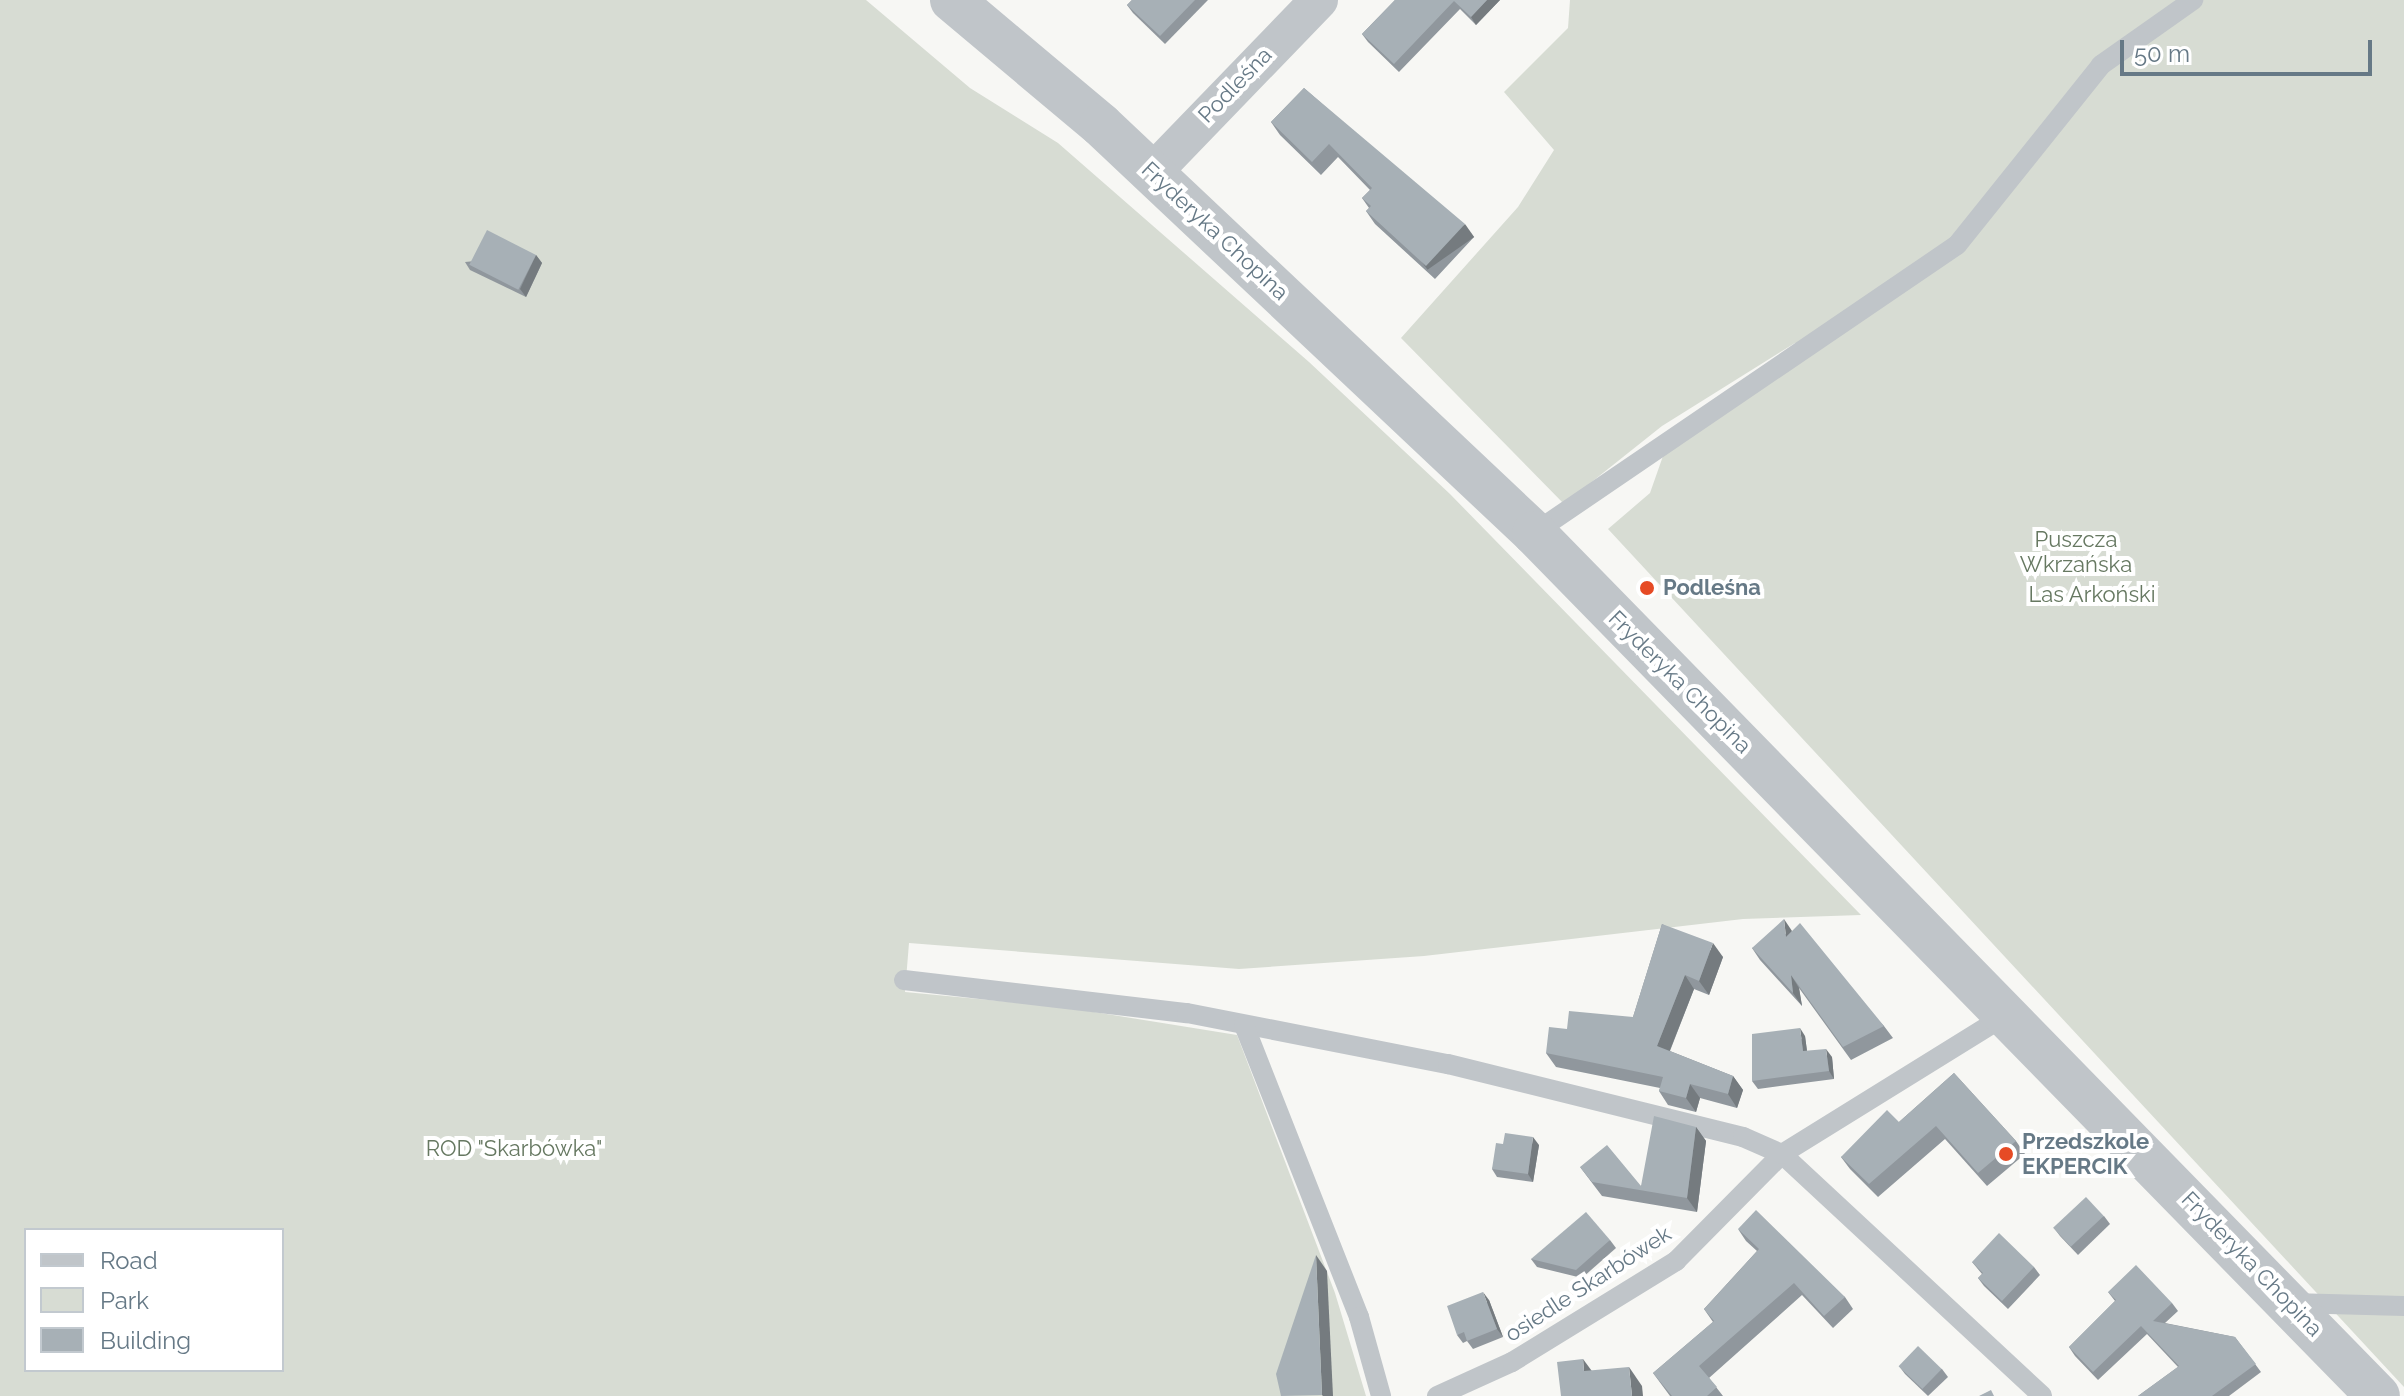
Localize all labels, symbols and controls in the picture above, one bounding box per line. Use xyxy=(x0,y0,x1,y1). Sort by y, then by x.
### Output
scale bar xyxy=(2124,24,2376,74)
text: 50 m xyxy=(2134,39,2190,68)
street label: Podleśna xyxy=(1193,42,1277,128)
street label: Fryderyka Chopina xyxy=(1136,156,1294,306)
park label: Puszcza Wkrzańska xyxy=(2020,526,2132,578)
place label: Podleśna xyxy=(1663,575,1761,601)
marker: Podleśna xyxy=(1638,579,1656,597)
park label: Las Arkoński xyxy=(2028,582,2156,608)
street label: Fryderyka Chopina xyxy=(1603,605,1757,759)
place label: Przedszkole EKPERCIK xyxy=(2022,1128,2149,1180)
park label: ROD "Skarbówka" xyxy=(425,1136,603,1162)
marker: Przedszkole EKPERCIK xyxy=(1997,1145,2015,1163)
street label: Fryderyka Chopina xyxy=(2176,1186,2328,1342)
street label: osiedle Skarbówek xyxy=(1500,1220,1676,1348)
legend xyxy=(24,1228,284,1372)
text: Road xyxy=(100,1246,158,1275)
text: Park xyxy=(100,1286,149,1315)
text: Building xyxy=(100,1326,191,1355)

